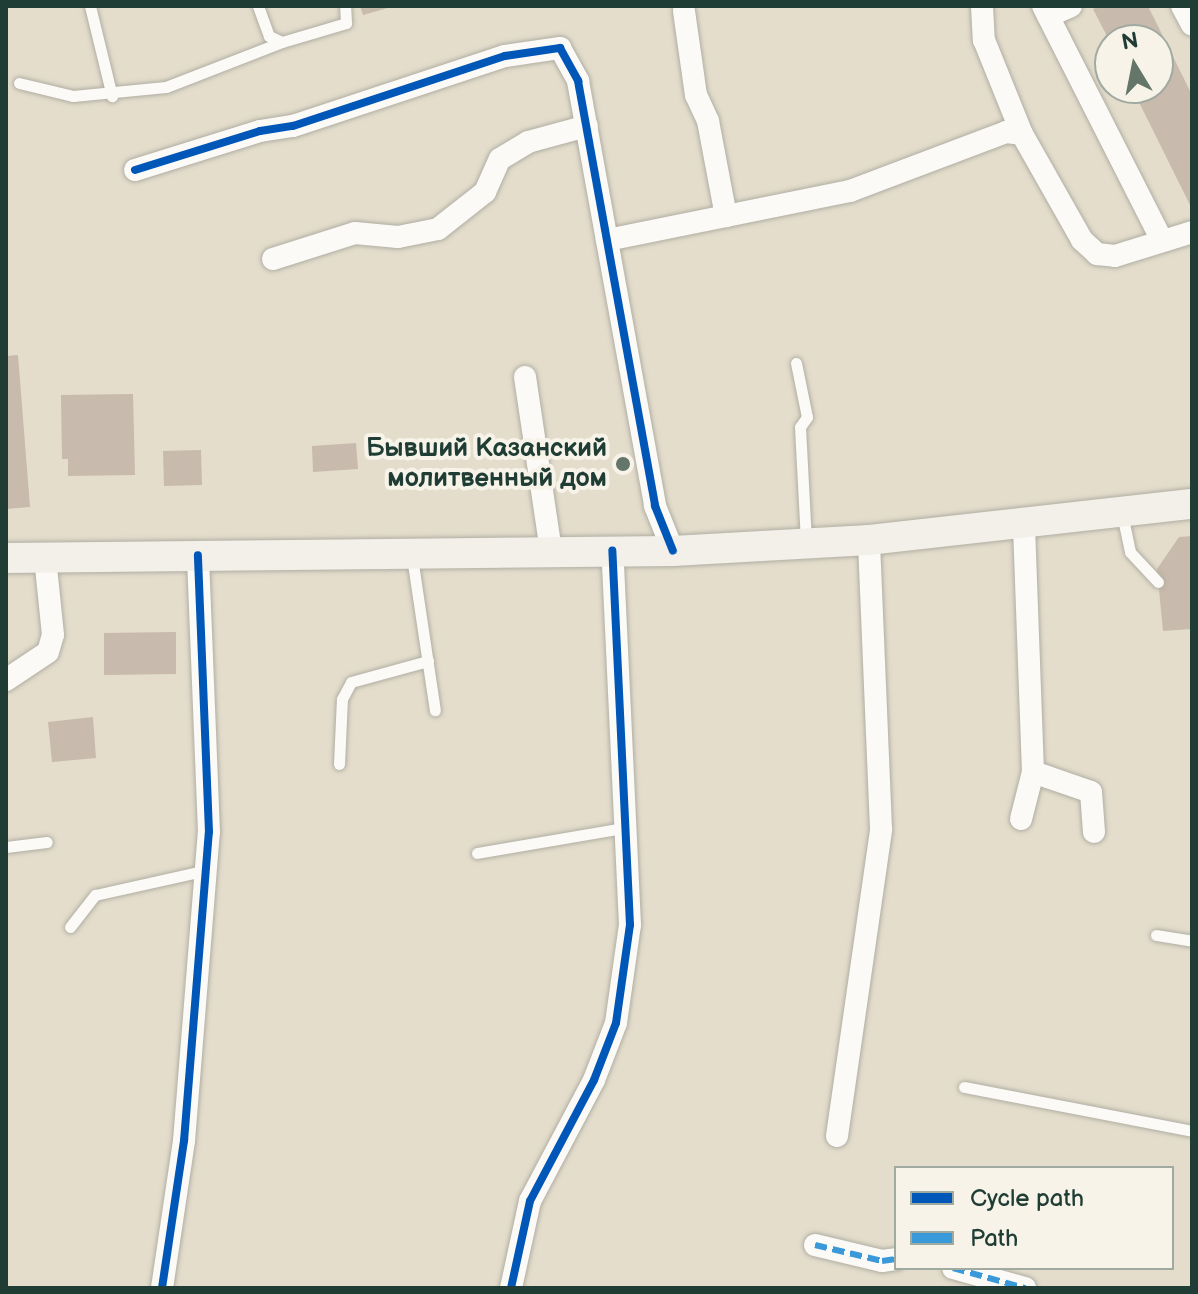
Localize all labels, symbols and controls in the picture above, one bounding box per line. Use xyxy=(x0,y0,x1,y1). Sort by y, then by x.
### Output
north arrow xyxy=(1094,24,1174,104)
text: N xyxy=(1120,27,1141,57)
place label: Бывший Казанский молитвенный дом xyxy=(366,433,607,494)
marker: Бывший Казанский молитвенный дом xyxy=(614,455,632,473)
legend xyxy=(894,1166,1174,1270)
text: Cycle path xyxy=(970,1184,1084,1213)
text: Path xyxy=(970,1224,1018,1253)

